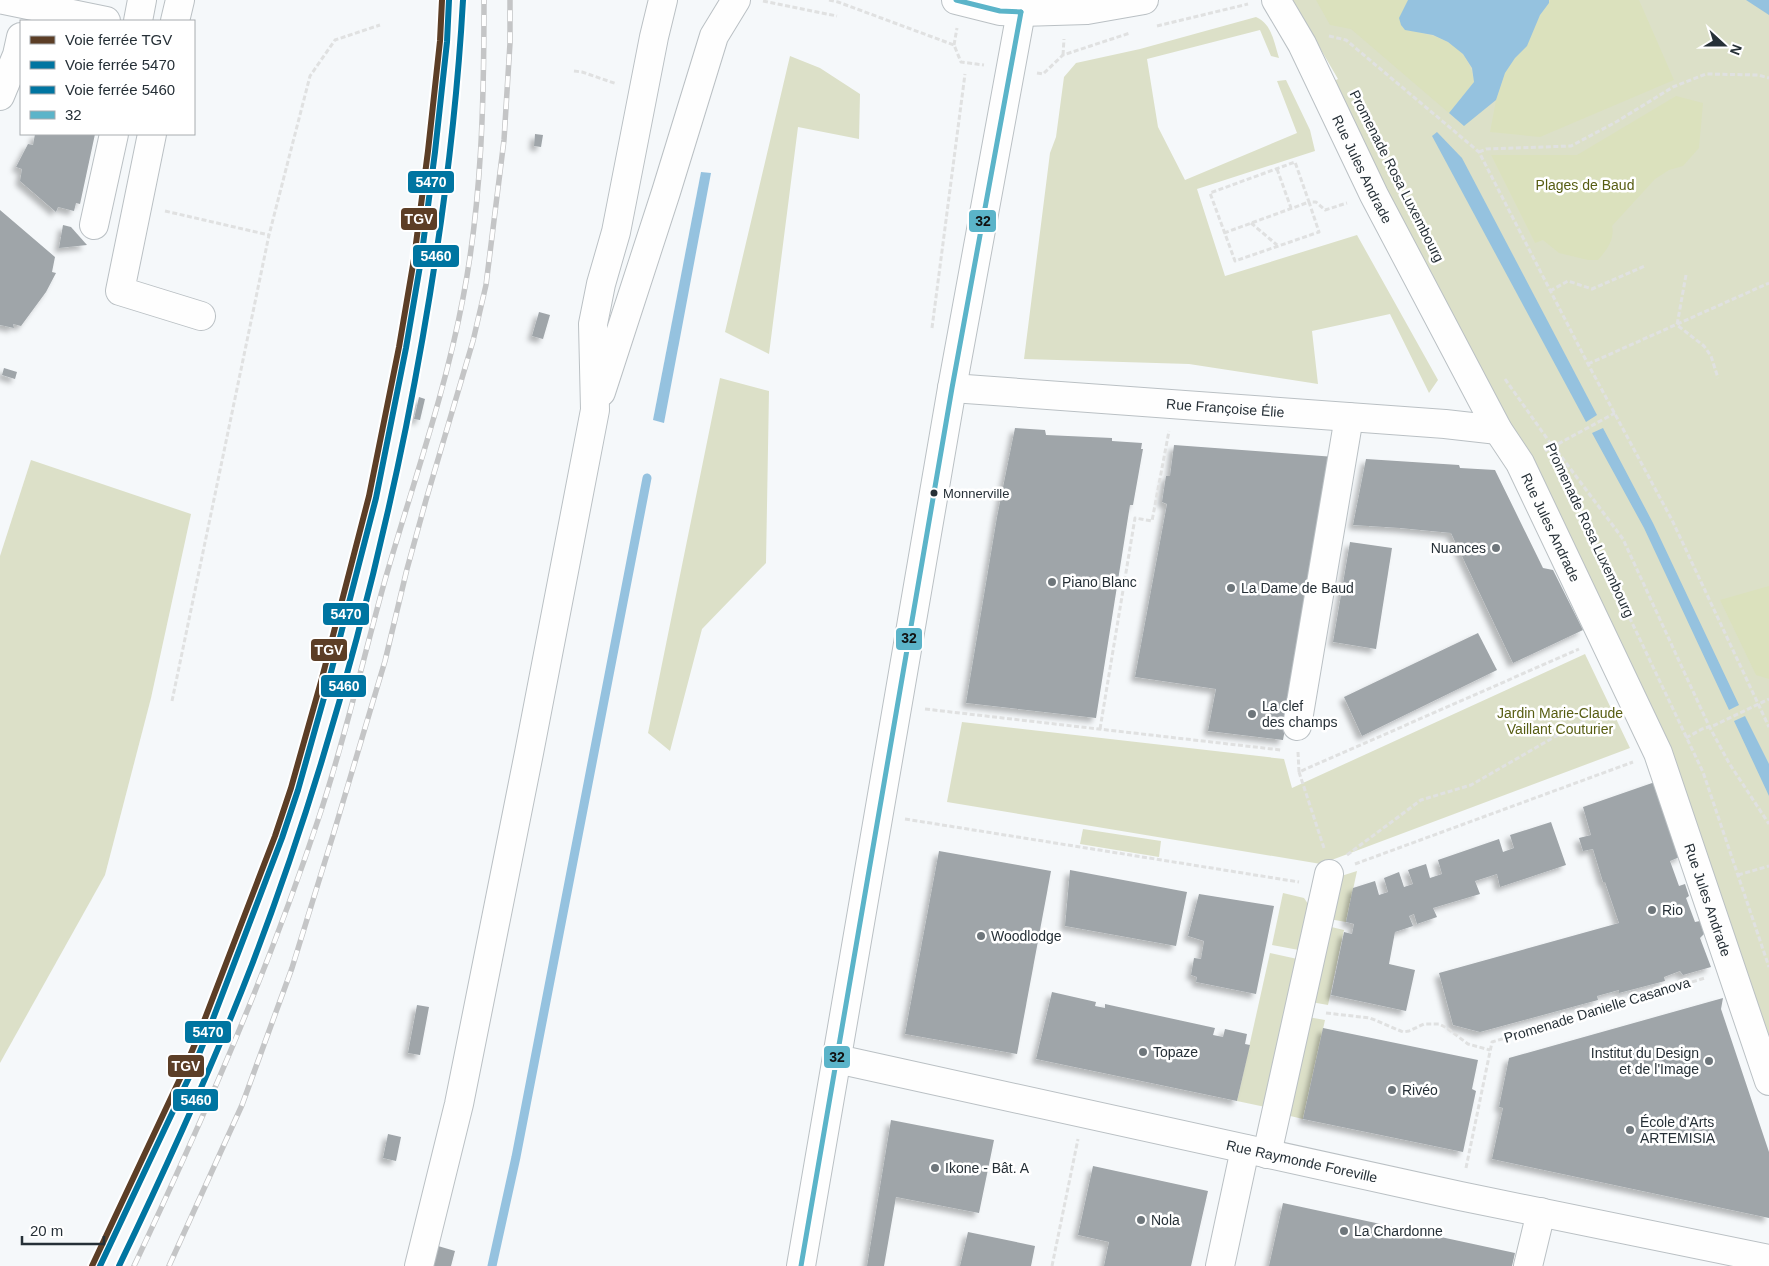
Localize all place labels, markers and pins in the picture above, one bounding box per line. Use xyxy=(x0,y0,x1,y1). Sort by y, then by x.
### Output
place label: Monnerville xyxy=(943,486,1009,501)
marker: Monnerville xyxy=(929,488,939,498)
place label: Nuances xyxy=(1431,540,1486,556)
marker: Nuances xyxy=(1490,542,1502,554)
place label: Piano Blanc xyxy=(1062,574,1137,590)
marker: Piano Blanc xyxy=(1046,576,1058,588)
place label: La Dame de Baud xyxy=(1241,580,1354,596)
marker: La Dame de Baud xyxy=(1225,582,1237,594)
place label: La clef des champs xyxy=(1262,698,1337,730)
marker: La clef des champs xyxy=(1246,708,1258,720)
place label: Rio xyxy=(1662,902,1683,918)
marker: Rio xyxy=(1646,904,1658,916)
place label: Woodlodge xyxy=(991,928,1062,944)
marker: Woodlodge xyxy=(975,930,987,942)
place label: Topaze xyxy=(1153,1044,1198,1060)
place label: Institut du Design et de l'Image xyxy=(1591,1045,1699,1077)
marker: Topaze xyxy=(1137,1046,1149,1058)
marker: Institut du Design et de l'Image xyxy=(1703,1055,1715,1067)
place label: Rivéo xyxy=(1402,1082,1438,1098)
marker: Rivéo xyxy=(1386,1084,1398,1096)
place label: École d'Arts ARTEMISIA xyxy=(1640,1114,1716,1146)
marker: École d'Arts ARTEMISIA xyxy=(1624,1124,1636,1136)
place label: Ikone - Bât. A xyxy=(945,1160,1030,1176)
marker: Ikone - Bât. A xyxy=(929,1162,941,1174)
place label: Nola xyxy=(1151,1212,1180,1228)
marker: Nola xyxy=(1135,1214,1147,1226)
place label: La Chardonne xyxy=(1354,1223,1443,1239)
marker: La Chardonne xyxy=(1338,1225,1350,1237)

